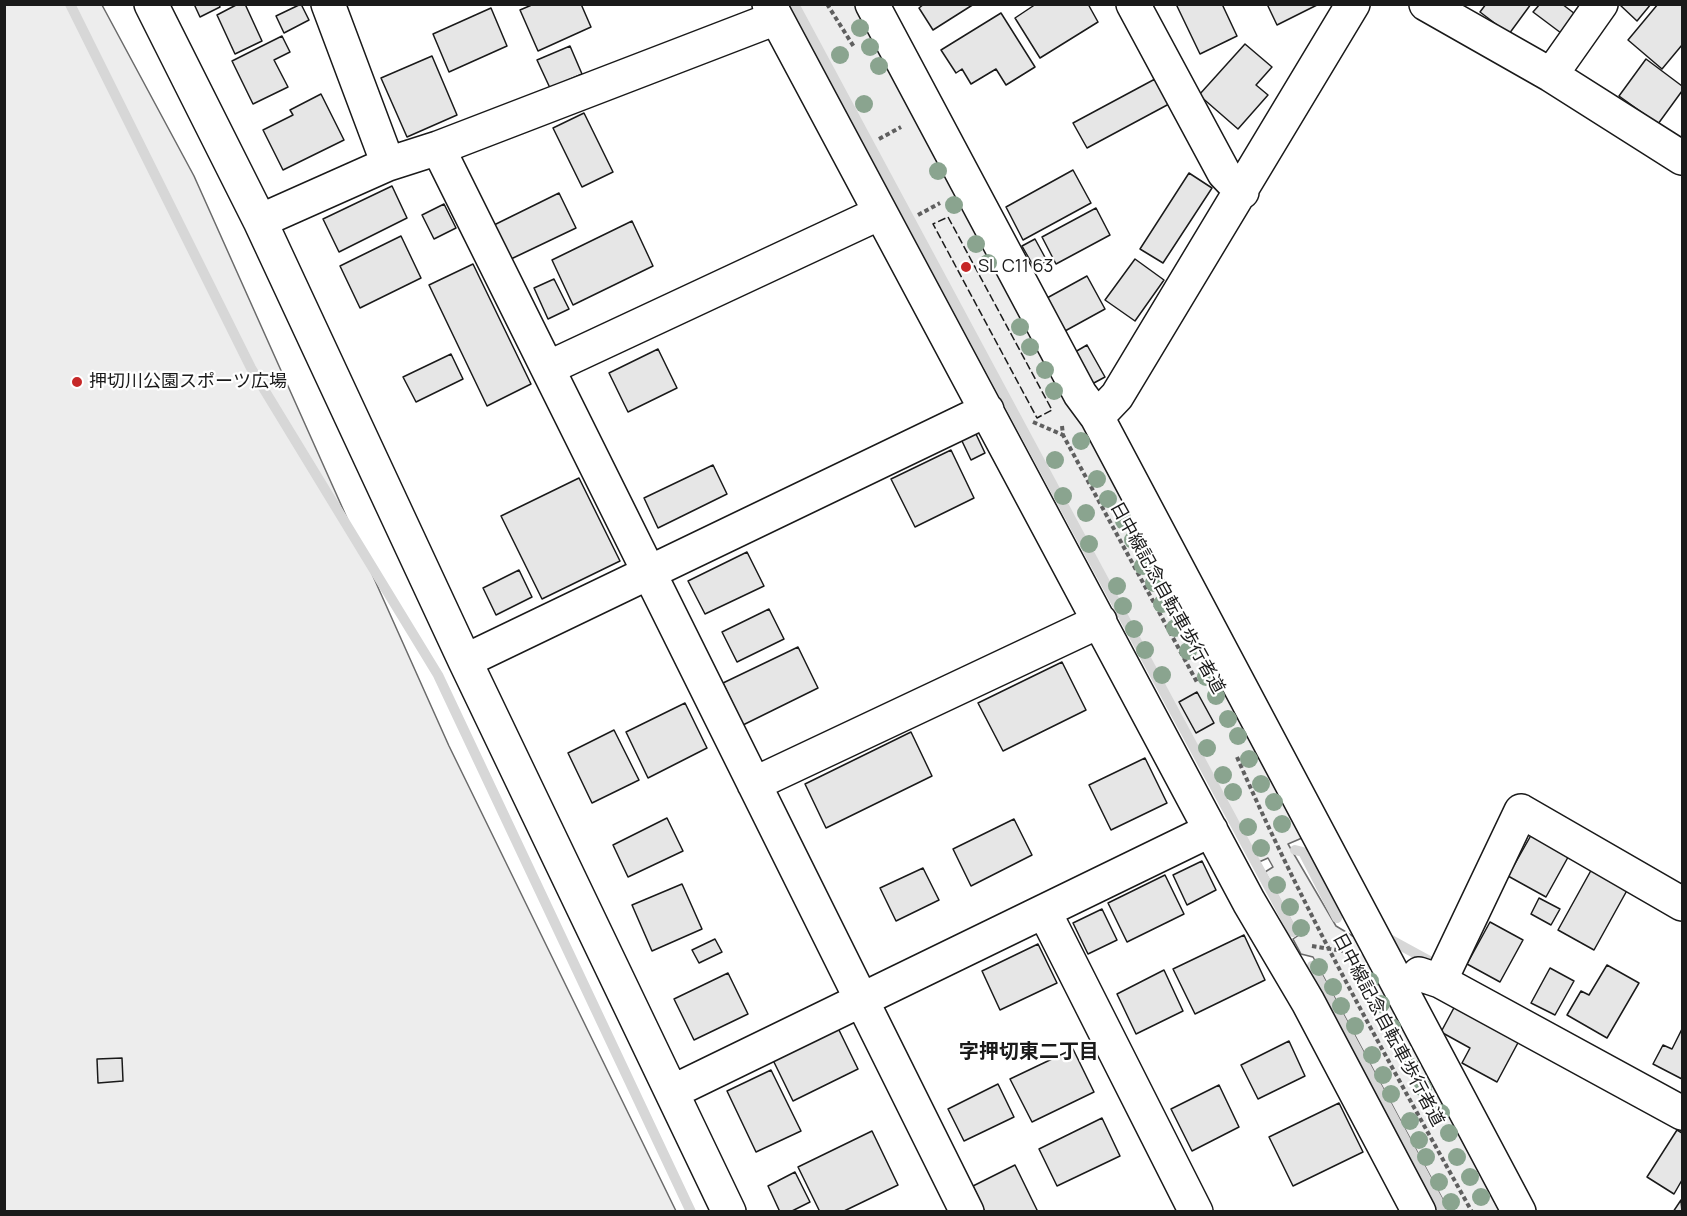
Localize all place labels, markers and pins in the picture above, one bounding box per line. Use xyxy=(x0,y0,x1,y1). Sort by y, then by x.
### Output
place label: SL C11 63 xyxy=(978,256,1054,278)
marker: SL C11 63 xyxy=(959,260,973,274)
place label: 押切川公園スポーツ広場 xyxy=(89,371,287,393)
marker: 押切川公園スポーツ広場 xyxy=(70,375,84,389)

